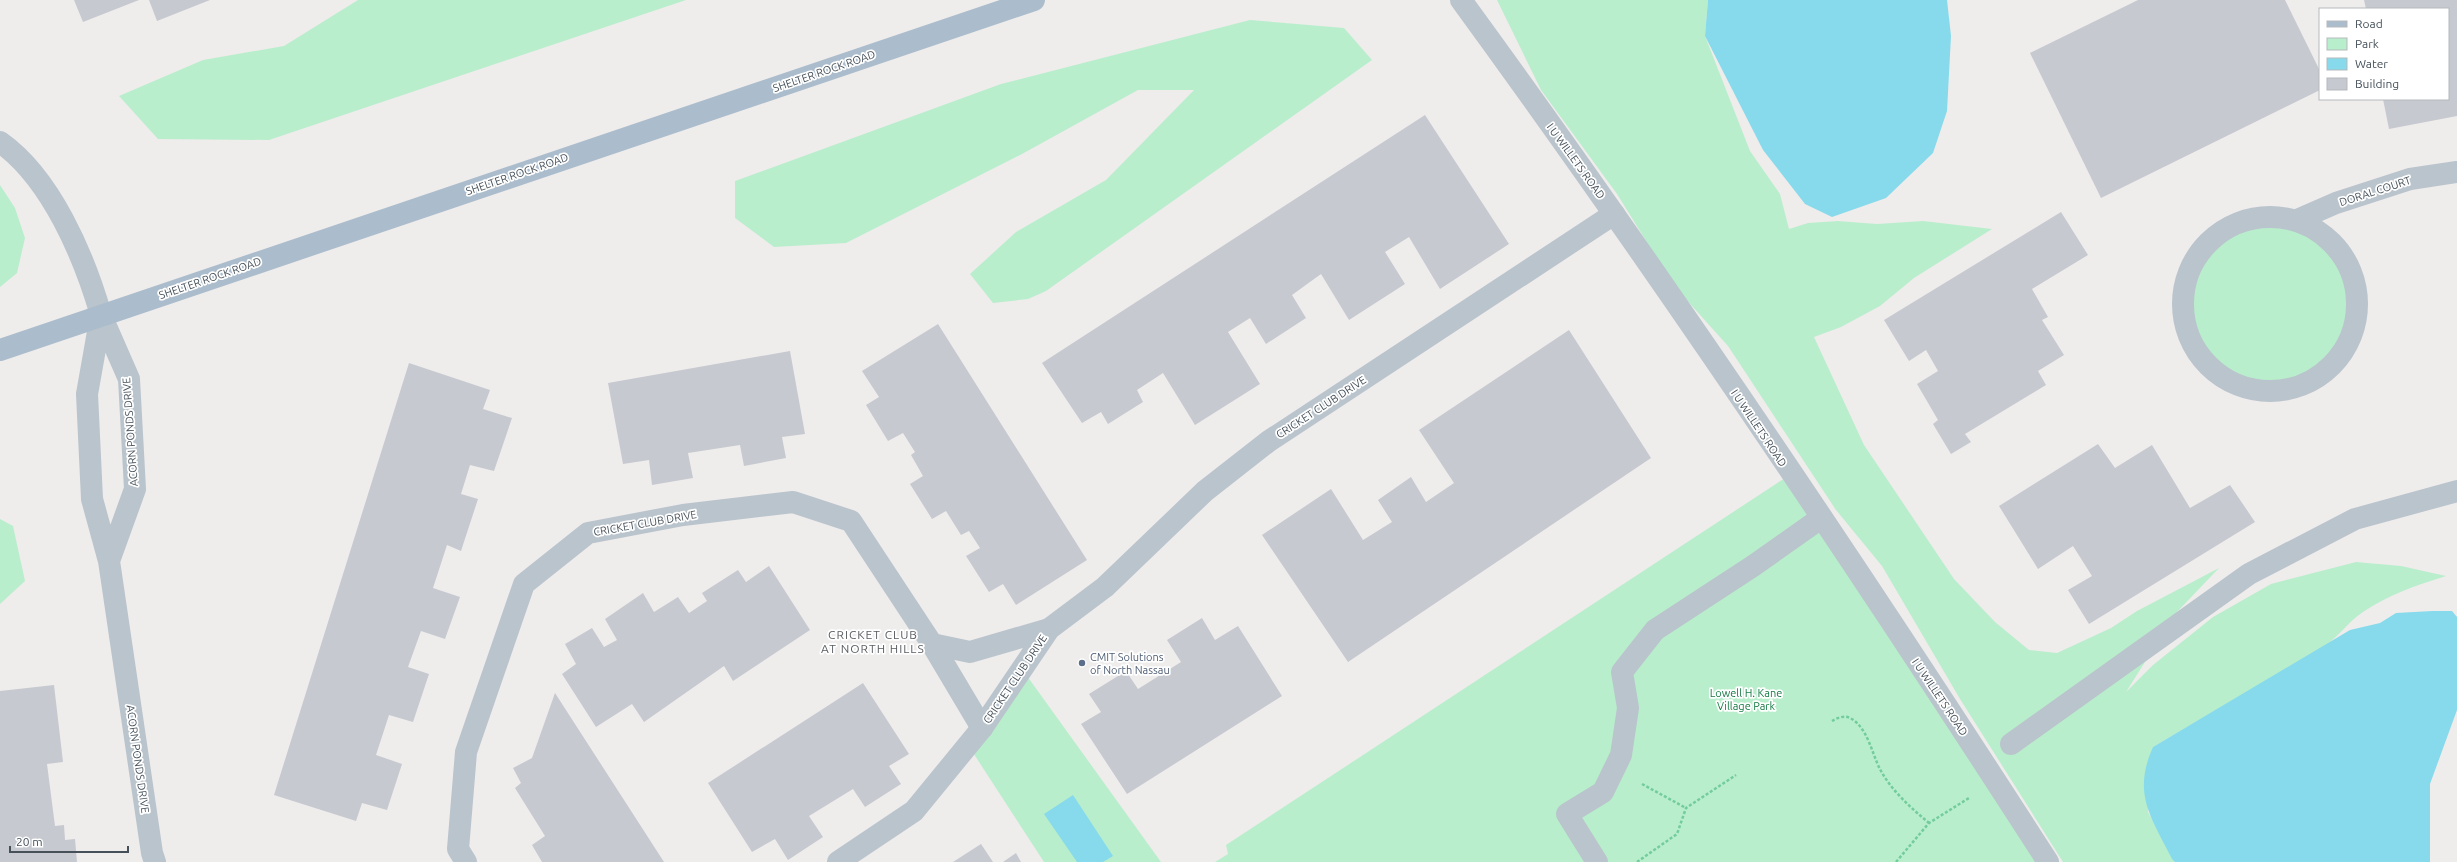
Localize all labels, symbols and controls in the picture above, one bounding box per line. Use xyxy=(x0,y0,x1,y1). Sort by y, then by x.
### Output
legend xyxy=(2319,8,2449,100)
text: Road xyxy=(2355,17,2383,30)
text: Park xyxy=(2355,37,2379,50)
street label: SHELTER ROCK ROAD xyxy=(771,48,877,94)
text: Water xyxy=(2355,57,2388,70)
text: Building xyxy=(2355,77,2399,90)
street label: I U WILLETS ROAD xyxy=(1545,121,1608,201)
street label: SHELTER ROCK ROAD xyxy=(464,151,570,197)
street label: DORAL COURT xyxy=(2338,174,2412,208)
street label: SHELTER ROCK ROAD xyxy=(157,255,263,301)
street label: CRICKET CLUB DRIVE xyxy=(1274,373,1368,441)
street label: ACORN PONDS DRIVE xyxy=(120,377,140,487)
street label: I U WILLETS ROAD xyxy=(1729,387,1789,469)
street label: CRICKET CLUB DRIVE xyxy=(592,508,698,538)
district label: CRICKET CLUB AT NORTH HILLS xyxy=(821,628,925,655)
street label: CRICKET CLUB DRIVE xyxy=(981,632,1049,726)
place label: CMIT Solutions of North Nassau xyxy=(1090,651,1170,676)
street label: I U WILLETS ROAD xyxy=(1910,656,1970,738)
marker: CMIT Solutions of North Nassau xyxy=(1077,658,1087,668)
park label: Lowell H. Kane Village Park xyxy=(1710,687,1782,712)
street label: ACORN PONDS DRIVE xyxy=(124,704,152,814)
scale bar xyxy=(10,828,128,854)
text: 20 m xyxy=(16,835,43,848)

